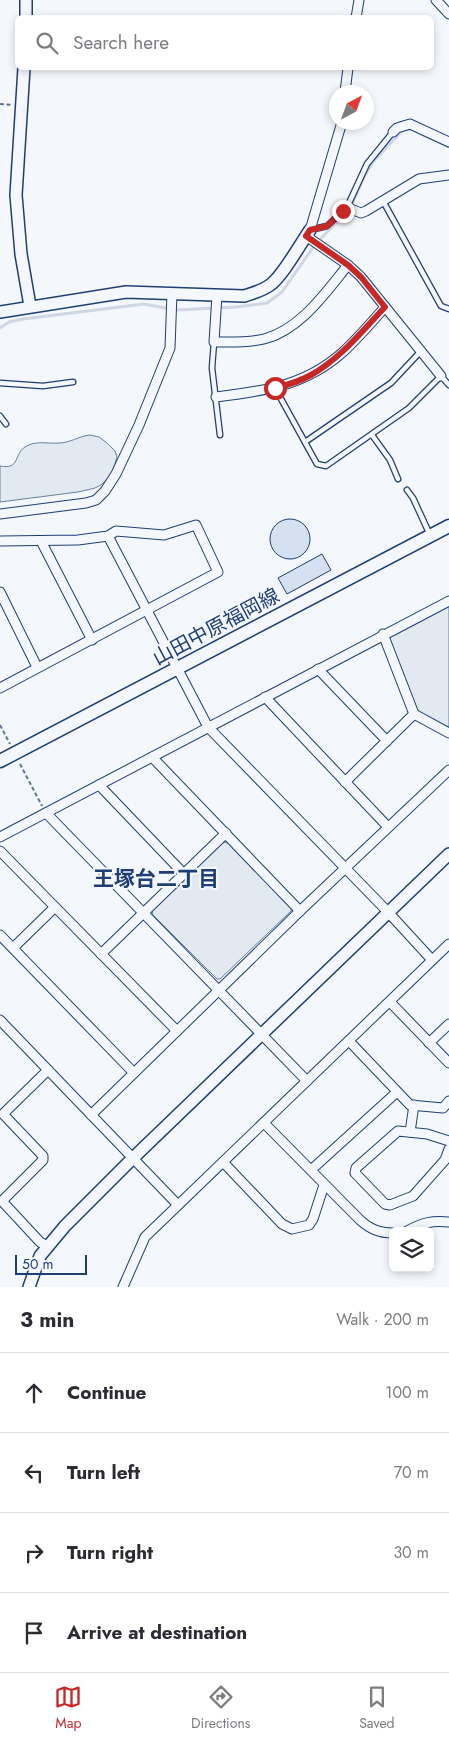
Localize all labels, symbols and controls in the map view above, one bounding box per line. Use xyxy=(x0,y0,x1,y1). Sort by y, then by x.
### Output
search box xyxy=(15,15,434,70)
icon: search xyxy=(33,29,61,57)
text: Search here xyxy=(73,29,169,56)
north arrow xyxy=(329,85,374,130)
route end xyxy=(332,200,355,223)
route start xyxy=(264,377,287,400)
street label: 山田中原福岡線 xyxy=(147,581,285,673)
district label: 王塚台二丁目 xyxy=(93,864,219,894)
map controls xyxy=(389,1227,434,1272)
button: layers xyxy=(389,1227,434,1272)
scale bar xyxy=(15,1252,88,1275)
text: 50 m xyxy=(22,1254,53,1274)
text: 3 min xyxy=(20,1305,74,1335)
text: Walk · 200 m xyxy=(336,1308,429,1331)
icon: ahead xyxy=(20,1379,48,1407)
text: Continue xyxy=(67,1379,146,1406)
text: 100 m xyxy=(385,1381,429,1404)
icon: left xyxy=(20,1459,48,1487)
text: Turn left xyxy=(67,1459,140,1486)
text: 70 m xyxy=(394,1461,429,1484)
icon: right xyxy=(20,1539,48,1567)
text: Turn right xyxy=(67,1539,153,1566)
text: 30 m xyxy=(393,1541,429,1564)
icon: arrive xyxy=(20,1619,48,1647)
text: Arrive at destination xyxy=(67,1619,247,1646)
tab: Map xyxy=(54,1683,82,1733)
tab: Directions xyxy=(191,1683,250,1733)
tab: Saved xyxy=(359,1683,395,1733)

